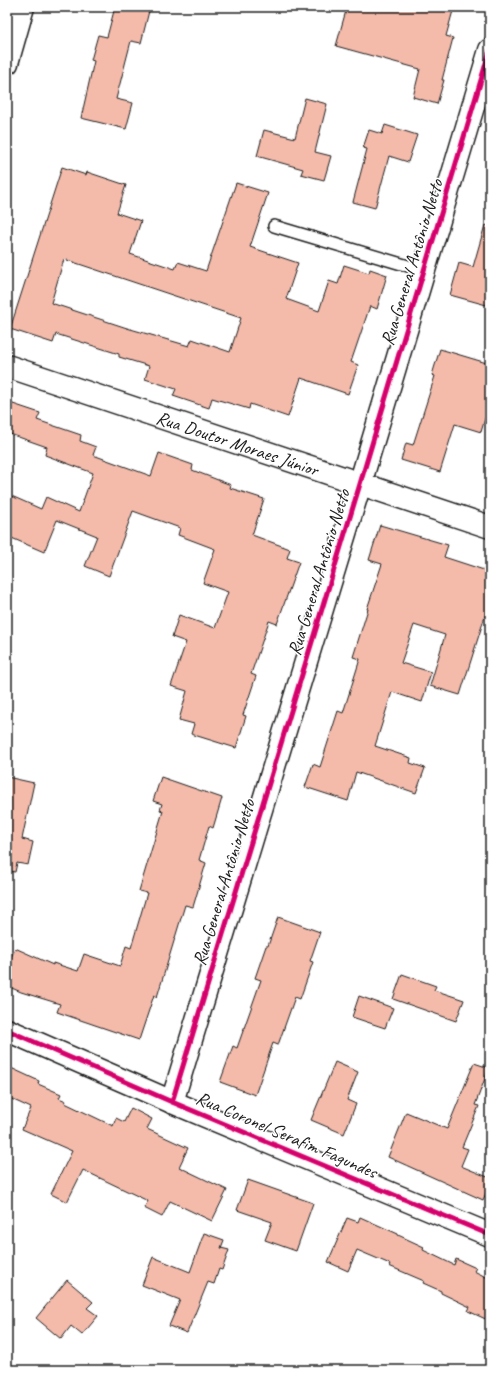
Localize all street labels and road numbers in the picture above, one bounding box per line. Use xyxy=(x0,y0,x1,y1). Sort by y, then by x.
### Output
street label: Rua General Antônio Netto xyxy=(375,175,449,348)
street label: Rua Doutor Moraes Júnior xyxy=(153,406,323,482)
street label: Rua General Antônio Netto xyxy=(282,485,356,658)
street label: Rua General Antônio Netto xyxy=(187,795,261,968)
street label: Rua Coronel Serafim Fagundes xyxy=(192,1086,382,1185)

